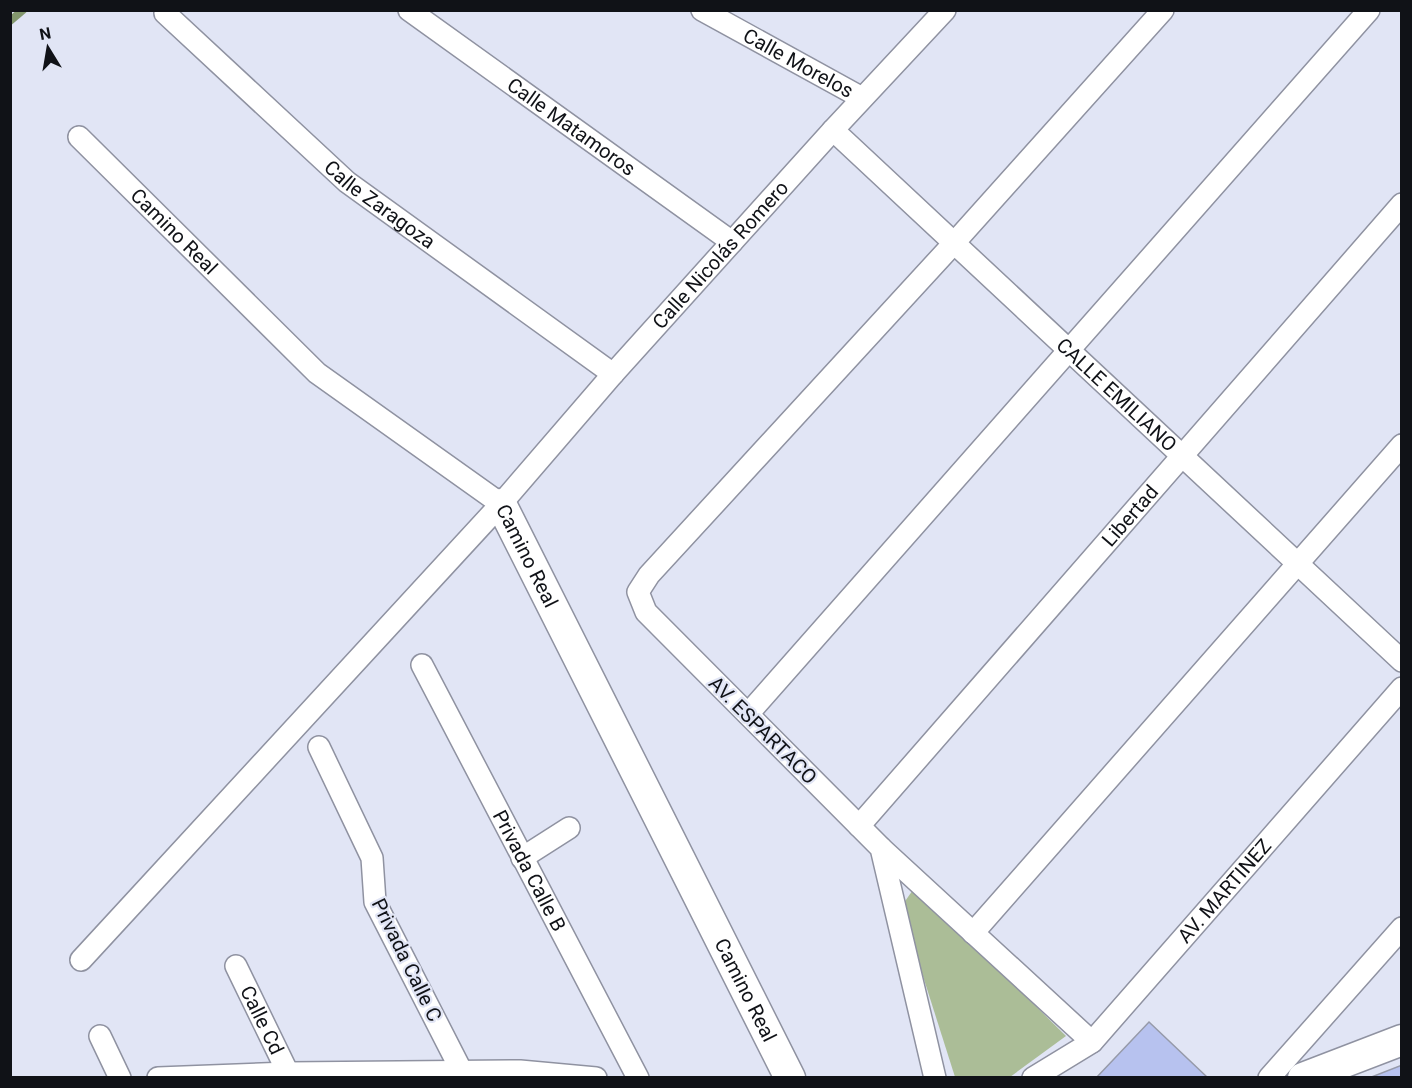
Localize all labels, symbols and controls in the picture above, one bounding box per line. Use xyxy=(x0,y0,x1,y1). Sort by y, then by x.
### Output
north arrow xyxy=(18,18,78,78)
text: N xyxy=(38,23,53,44)
street label: Calle Morelos xyxy=(739,23,858,103)
street label: Calle Matamoros xyxy=(503,72,640,181)
street label: Calle Zaragoza xyxy=(319,155,440,254)
street label: Calle Nicolás Romero xyxy=(648,176,793,334)
street label: Camino Real xyxy=(126,183,223,279)
street label: CALLE EMILIANO xyxy=(1052,333,1182,457)
street label: Libertad xyxy=(1097,480,1163,551)
street label: Camino Real xyxy=(491,500,563,611)
street label: AV. ESPARTACO xyxy=(704,671,822,789)
street label: Privada Calle B xyxy=(488,806,571,935)
street label: AV. MARTINEZ xyxy=(1172,834,1276,948)
street label: Privada Calle C xyxy=(367,895,447,1025)
street label: Camino Real xyxy=(710,934,782,1046)
street label: Calle Cd xyxy=(235,982,289,1058)

